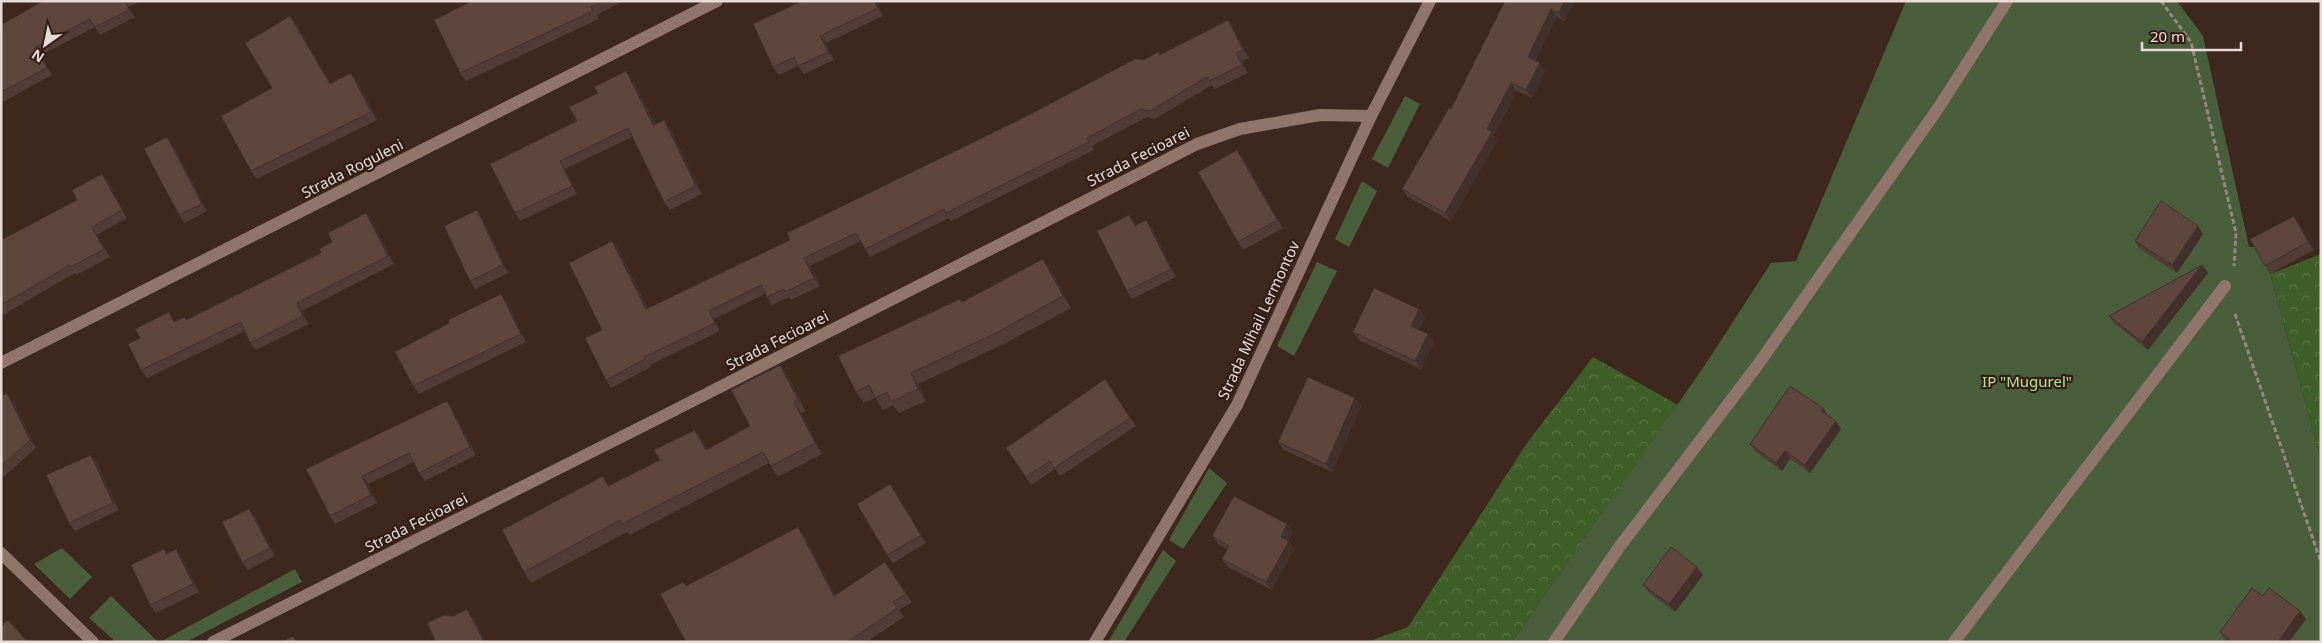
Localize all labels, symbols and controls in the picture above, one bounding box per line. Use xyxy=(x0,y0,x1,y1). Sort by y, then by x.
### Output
north arrow xyxy=(20,20,70,70)
scale bar xyxy=(2142,20,2241,52)
text: 20 m xyxy=(2150,26,2185,46)
text: N xyxy=(28,45,48,67)
street label: Strada Fecioarei xyxy=(1083,122,1193,190)
street label: Strada Roguleni xyxy=(298,134,406,202)
street label: Strada Mihail Lermontov xyxy=(1212,237,1304,403)
street label: Strada Fecioarei xyxy=(722,306,832,374)
park label: IP "Mugurel" xyxy=(1982,371,2072,391)
street label: Strada Fecioarei xyxy=(361,488,471,556)

